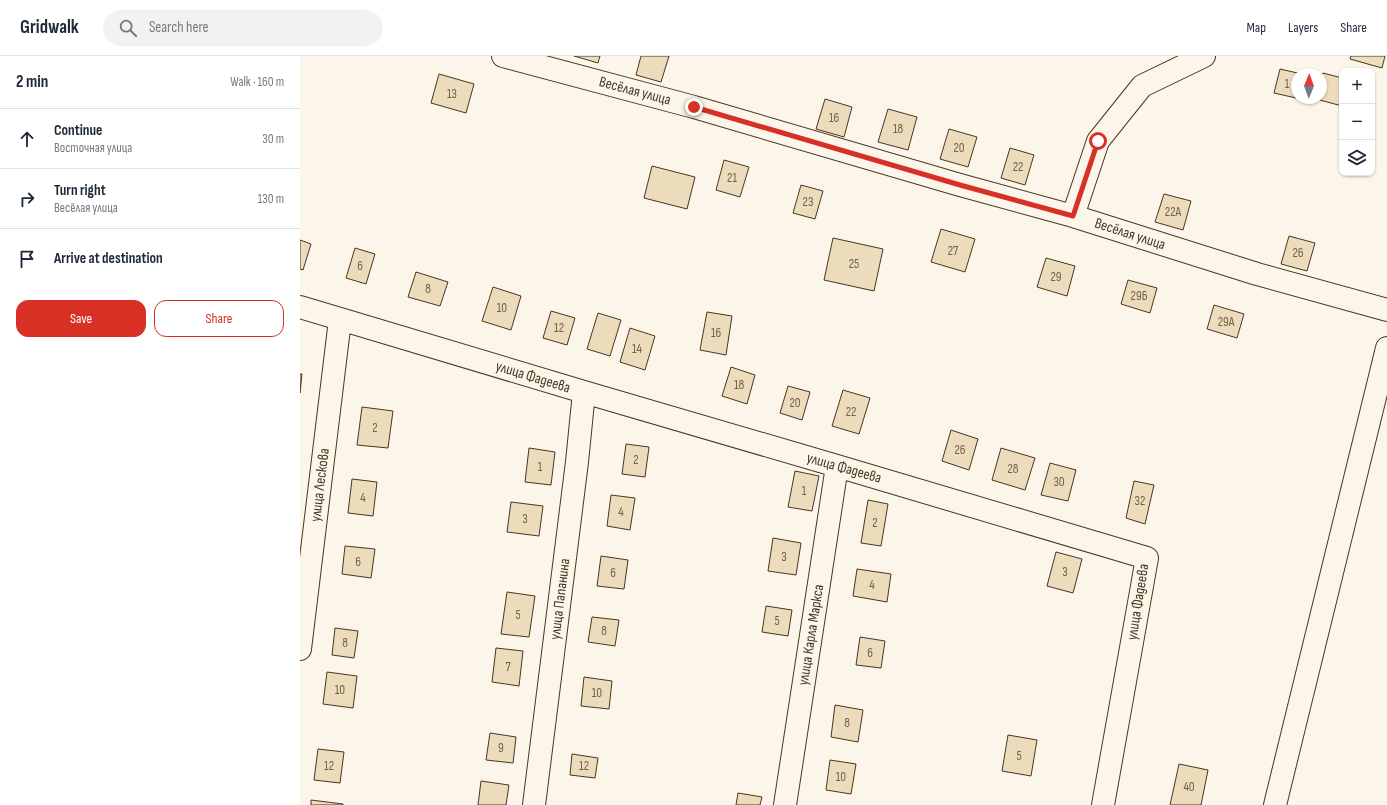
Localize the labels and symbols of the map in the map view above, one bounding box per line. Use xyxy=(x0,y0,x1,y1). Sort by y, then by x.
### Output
north arrow xyxy=(1291,68,1327,104)
street label: Весёлая улица xyxy=(597,72,673,110)
house number: 1 xyxy=(1285,76,1290,92)
house number: 13 xyxy=(447,86,457,102)
route end xyxy=(685,98,703,116)
house number: 16 xyxy=(829,110,839,126)
house number: 18 xyxy=(893,121,903,137)
route start xyxy=(1089,132,1107,150)
house number: 20 xyxy=(953,140,965,156)
house number: 22 xyxy=(1013,159,1023,175)
house number: 21 xyxy=(727,170,737,186)
house number: 23 xyxy=(803,194,813,210)
house number: 22А xyxy=(1165,204,1182,220)
street label: Весёлая улица xyxy=(1092,214,1168,254)
house number: 27 xyxy=(948,243,959,259)
house number: 26 xyxy=(1292,245,1304,261)
house number: 25 xyxy=(849,256,859,272)
house number: 6 xyxy=(357,258,363,274)
house number: 29 xyxy=(1050,269,1062,285)
house number: 8 xyxy=(425,281,431,297)
house number: 29Б xyxy=(1131,288,1148,304)
house number: 10 xyxy=(497,300,507,316)
house number: 29А xyxy=(1218,314,1235,330)
house number: 12 xyxy=(554,320,564,336)
house number: 16 xyxy=(711,325,721,341)
house number: 14 xyxy=(632,341,643,357)
street label: улица Фадеева xyxy=(493,357,573,397)
house number: 18 xyxy=(734,377,744,393)
house number: 20 xyxy=(789,395,801,411)
house number: 22 xyxy=(846,404,856,420)
house number: 2 xyxy=(372,420,378,436)
house number: 26 xyxy=(954,442,966,458)
street label: улица Лескова xyxy=(306,447,334,523)
street label: улица Фадеева xyxy=(804,448,884,488)
house number: 2 xyxy=(633,452,639,468)
house number: 1 xyxy=(538,459,543,475)
house number: 28 xyxy=(1007,461,1019,477)
house number: 30 xyxy=(1053,474,1065,490)
house number: 1 xyxy=(802,483,807,499)
house number: 4 xyxy=(360,490,366,506)
house number: 32 xyxy=(1135,493,1145,509)
house number: 4 xyxy=(618,504,624,520)
house number: 3 xyxy=(522,511,528,527)
house number: 2 xyxy=(872,515,878,531)
house number: 3 xyxy=(781,549,787,565)
house number: 6 xyxy=(355,554,361,570)
street label: улица Папанина xyxy=(546,557,574,641)
street label: улица Фадеева xyxy=(1123,562,1153,642)
house number: 3 xyxy=(1062,564,1068,580)
house number: 6 xyxy=(610,565,616,581)
house number: 4 xyxy=(869,577,875,593)
street label: улица Карла Маркса xyxy=(794,583,828,687)
house number: 5 xyxy=(515,607,521,623)
house number: 5 xyxy=(774,613,780,629)
house number: 8 xyxy=(601,623,607,639)
house number: 8 xyxy=(342,635,348,651)
house number: 6 xyxy=(867,645,873,661)
house number: 7 xyxy=(505,659,511,675)
house number: 10 xyxy=(335,682,345,698)
house number: 10 xyxy=(592,685,602,701)
house number: 8 xyxy=(844,715,850,731)
house number: 9 xyxy=(498,740,504,756)
house number: 5 xyxy=(1016,748,1022,764)
house number: 12 xyxy=(324,758,334,774)
house number: 12 xyxy=(579,758,589,774)
house number: 10 xyxy=(836,769,846,785)
house number: 40 xyxy=(1183,779,1195,795)

